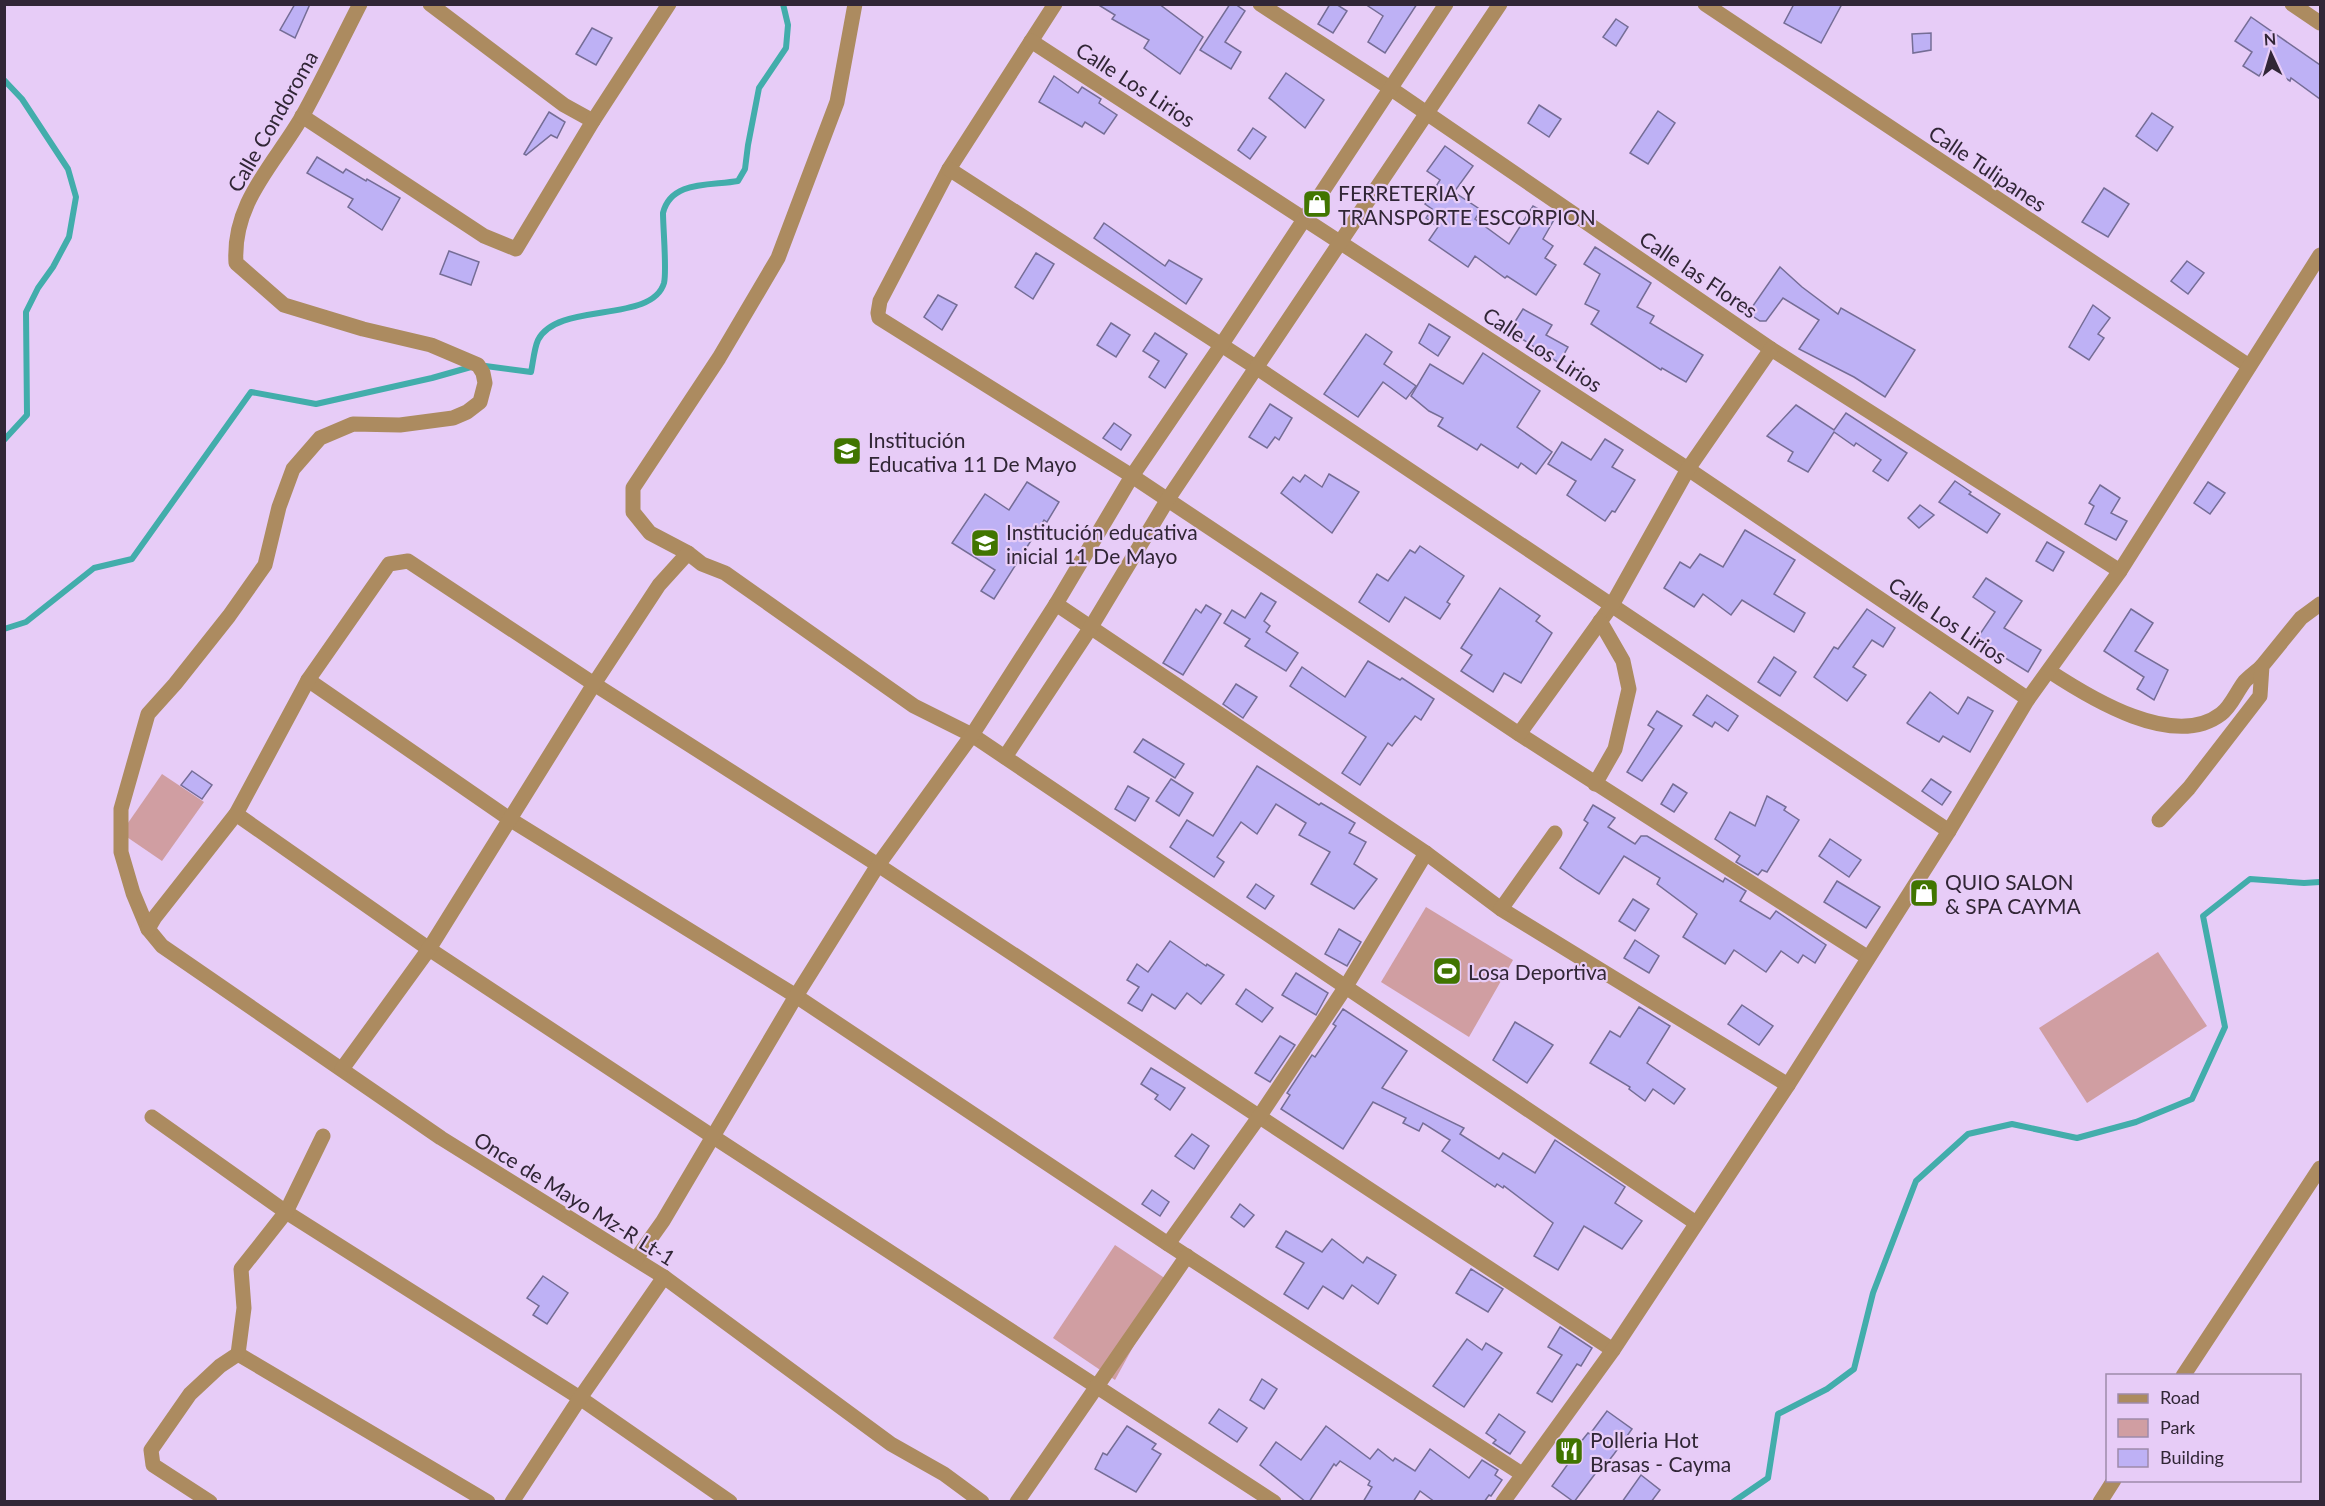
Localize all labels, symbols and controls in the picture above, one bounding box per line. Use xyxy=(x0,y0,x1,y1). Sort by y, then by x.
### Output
north arrow xyxy=(2241,24,2301,84)
text: N xyxy=(2263,29,2277,48)
street label: Calle Los Lirios xyxy=(1072,36,1200,132)
street label: Calle Condoroma xyxy=(221,46,323,196)
street label: Calle Tulipanes xyxy=(1925,120,2051,216)
place label: FERRETERIA Y TRANSPORTE ESCORPION xyxy=(1338,180,1596,229)
shop icon: FERRETERIA Y TRANSPORTE ESCORPION xyxy=(1301,188,1333,220)
street label: Calle las Flores xyxy=(1635,225,1763,323)
street label: Calle Los Lirios xyxy=(1479,301,1607,397)
place label: Institución Educativa 11 De Mayo xyxy=(868,427,1077,476)
school or university icon: Institución Educativa 11 De Mayo xyxy=(831,435,863,467)
place label: Institución educativa inicial 11 De Mayo xyxy=(1006,519,1198,568)
school or university icon: Institución educativa inicial 11 De Mayo xyxy=(969,527,1001,559)
street label: Calle Los Lirios xyxy=(1884,571,2012,669)
place label: QUIO SALON & SPA CAYMA xyxy=(1945,869,2082,918)
shop icon: QUIO SALON & SPA CAYMA xyxy=(1908,877,1940,909)
sports icon: Losa Deportiva xyxy=(1431,955,1463,987)
place label: Losa Deportiva xyxy=(1468,959,1607,984)
street label: Once de Mayo Mz-R Lt-1 xyxy=(470,1126,680,1270)
legend xyxy=(2106,1374,2301,1482)
text: Road xyxy=(2160,1386,2200,1408)
text: Park xyxy=(2160,1416,2196,1438)
place label: Polleria Hot Brasas - Cayma xyxy=(1590,1427,1731,1476)
restaurant icon: Polleria Hot Brasas - Cayma xyxy=(1553,1435,1585,1467)
text: Building xyxy=(2160,1446,2224,1468)

